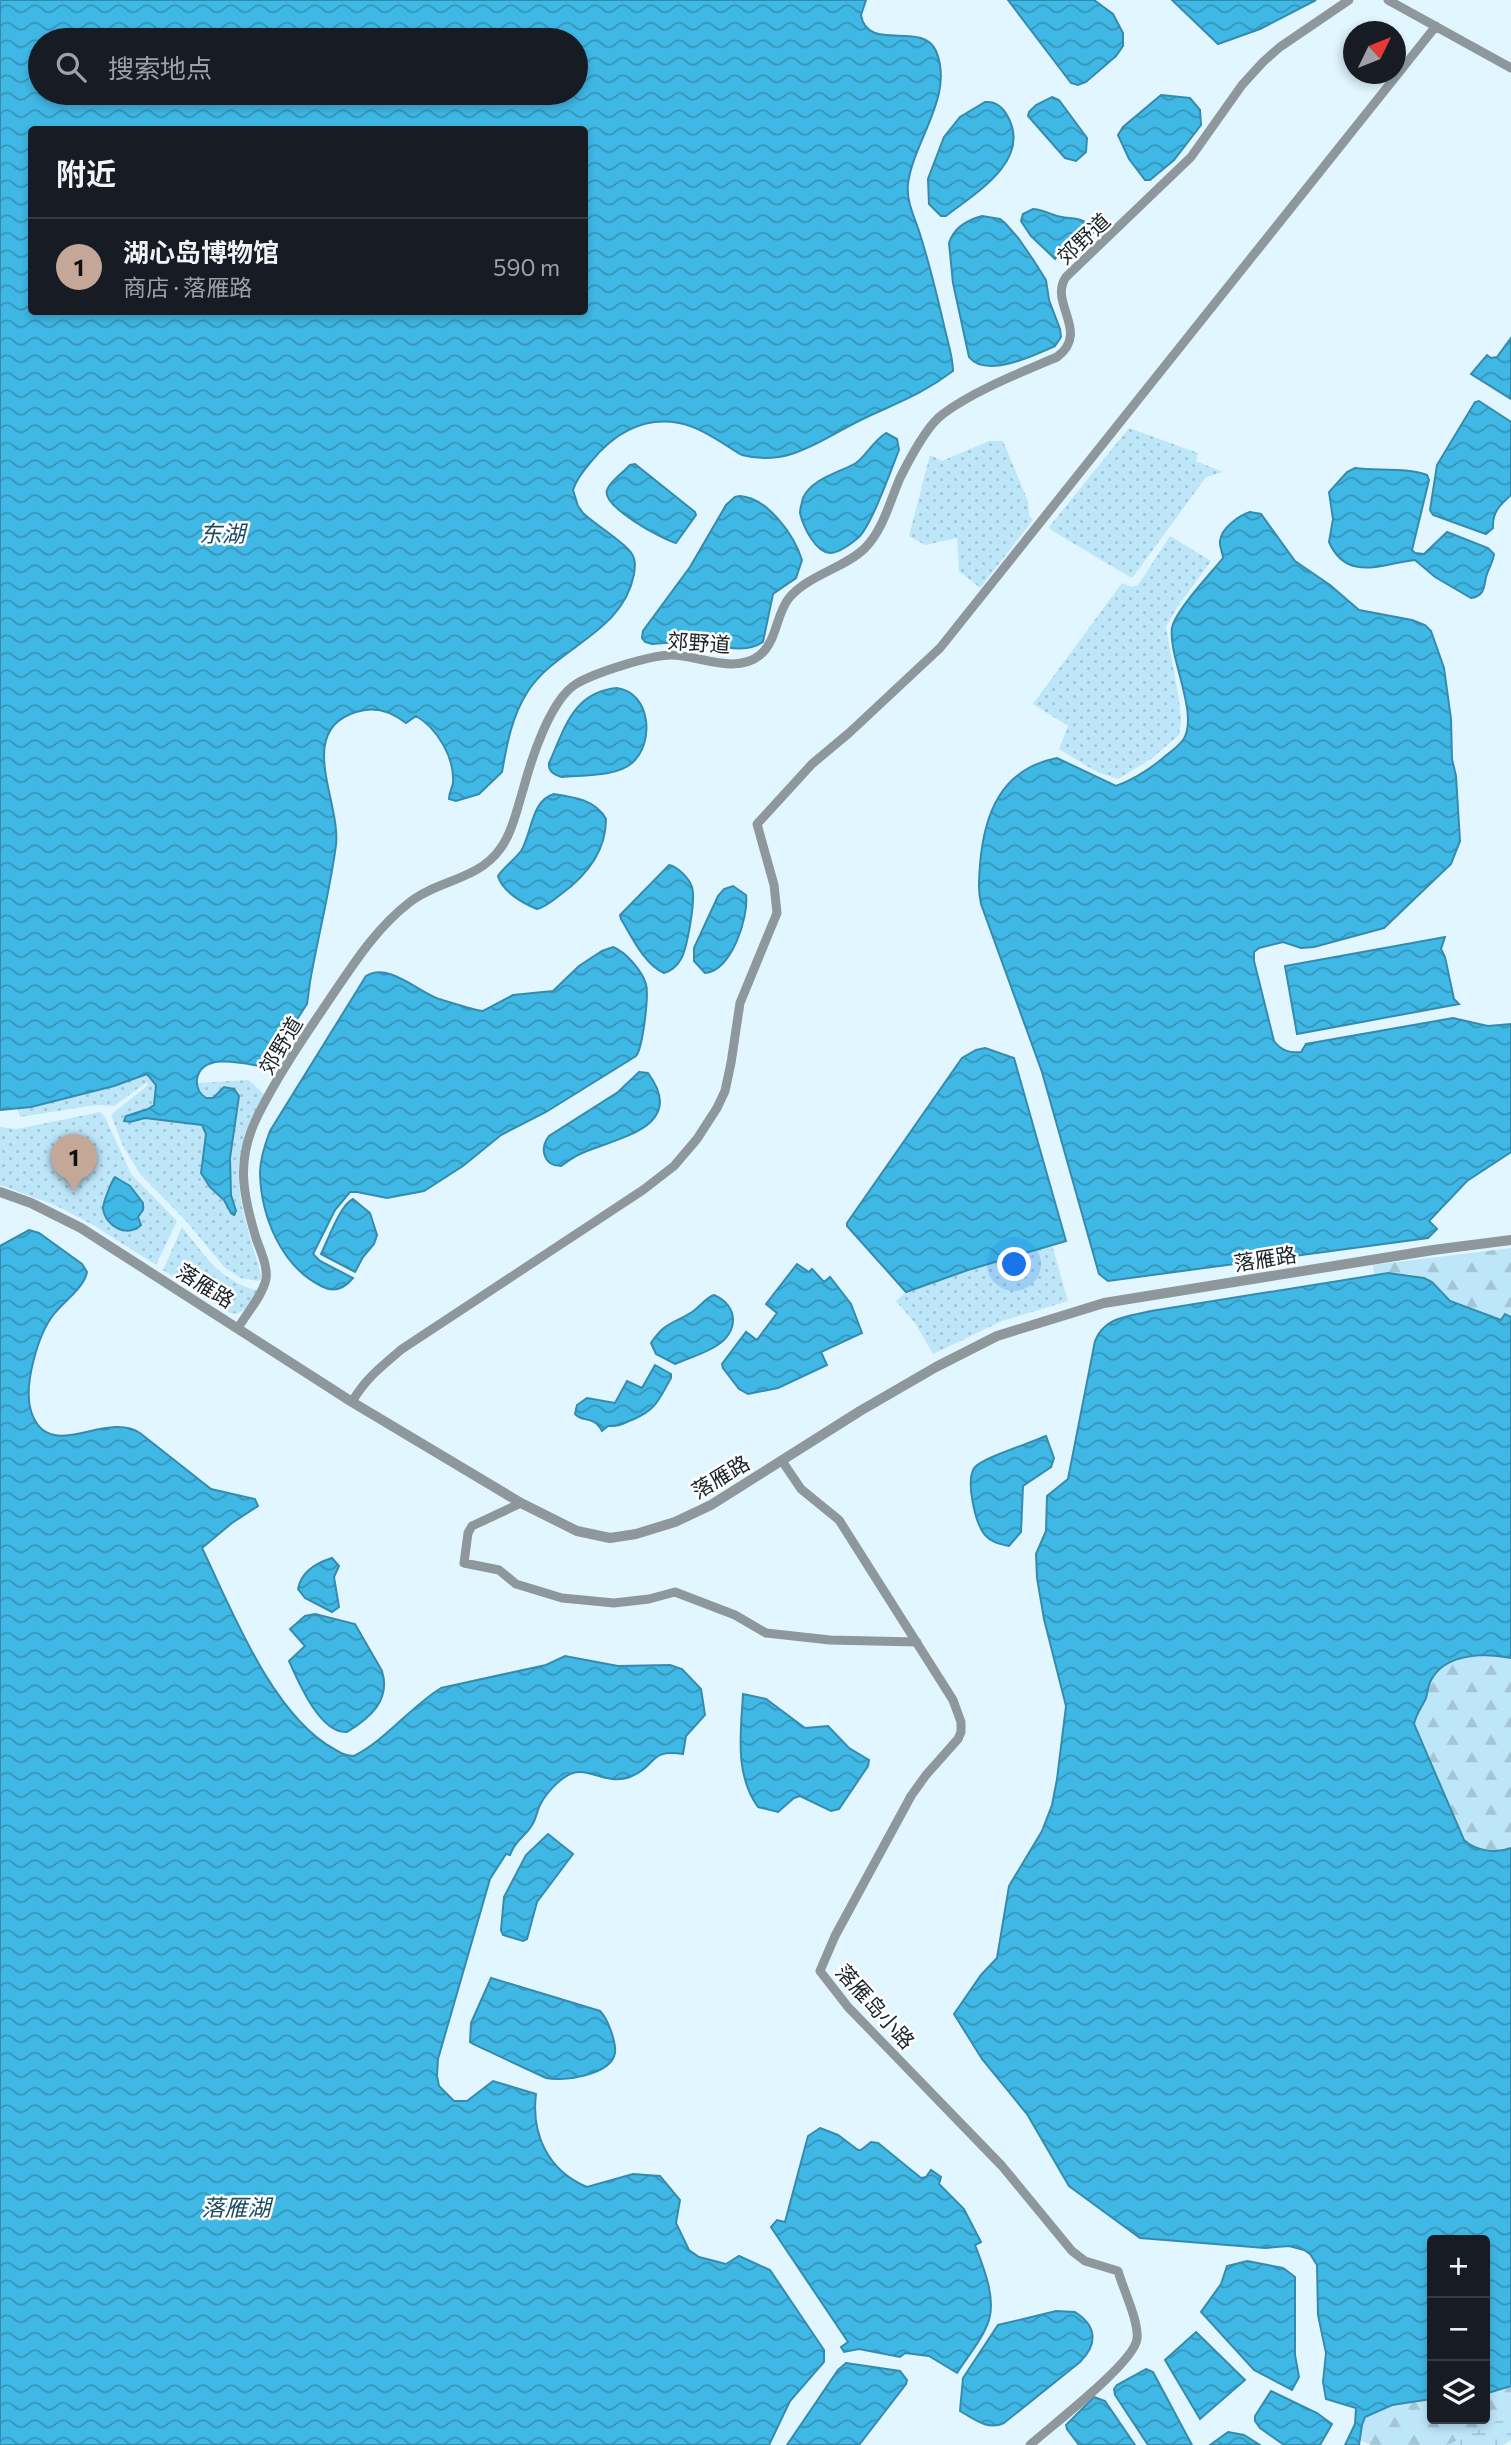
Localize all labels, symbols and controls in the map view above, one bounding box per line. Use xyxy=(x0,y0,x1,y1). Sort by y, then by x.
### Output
north arrow xyxy=(1343,21,1406,84)
search box xyxy=(28,28,588,105)
icon: search xyxy=(52,48,90,86)
text: 搜索地点 xyxy=(108,52,212,83)
text: 附近 xyxy=(56,154,116,191)
street label: 郊野道 xyxy=(1051,207,1115,269)
text: 湖心岛博物馆 xyxy=(123,236,279,267)
text: 1 xyxy=(74,253,84,281)
text: 590 m xyxy=(493,253,560,281)
text: 商店 · 落雁路 xyxy=(123,273,252,301)
water label: 东湖 xyxy=(199,519,248,547)
street label: 郊野道 xyxy=(667,627,731,657)
street label: 郊野道 xyxy=(253,1012,307,1078)
pin: 1 xyxy=(51,1134,97,1192)
street label: 落雁路 xyxy=(1232,1241,1298,1275)
your location xyxy=(997,1247,1031,1281)
street label: 落雁路 xyxy=(173,1258,239,1312)
street label: 落雁路 xyxy=(687,1449,753,1503)
street label: 落雁岛小路 xyxy=(832,1959,920,2053)
water label: 落雁湖 xyxy=(202,2193,274,2221)
map controls xyxy=(1427,2235,1490,2424)
button: + xyxy=(1427,2235,1490,2298)
button: − xyxy=(1427,2298,1490,2361)
button: layers xyxy=(1427,2361,1490,2424)

